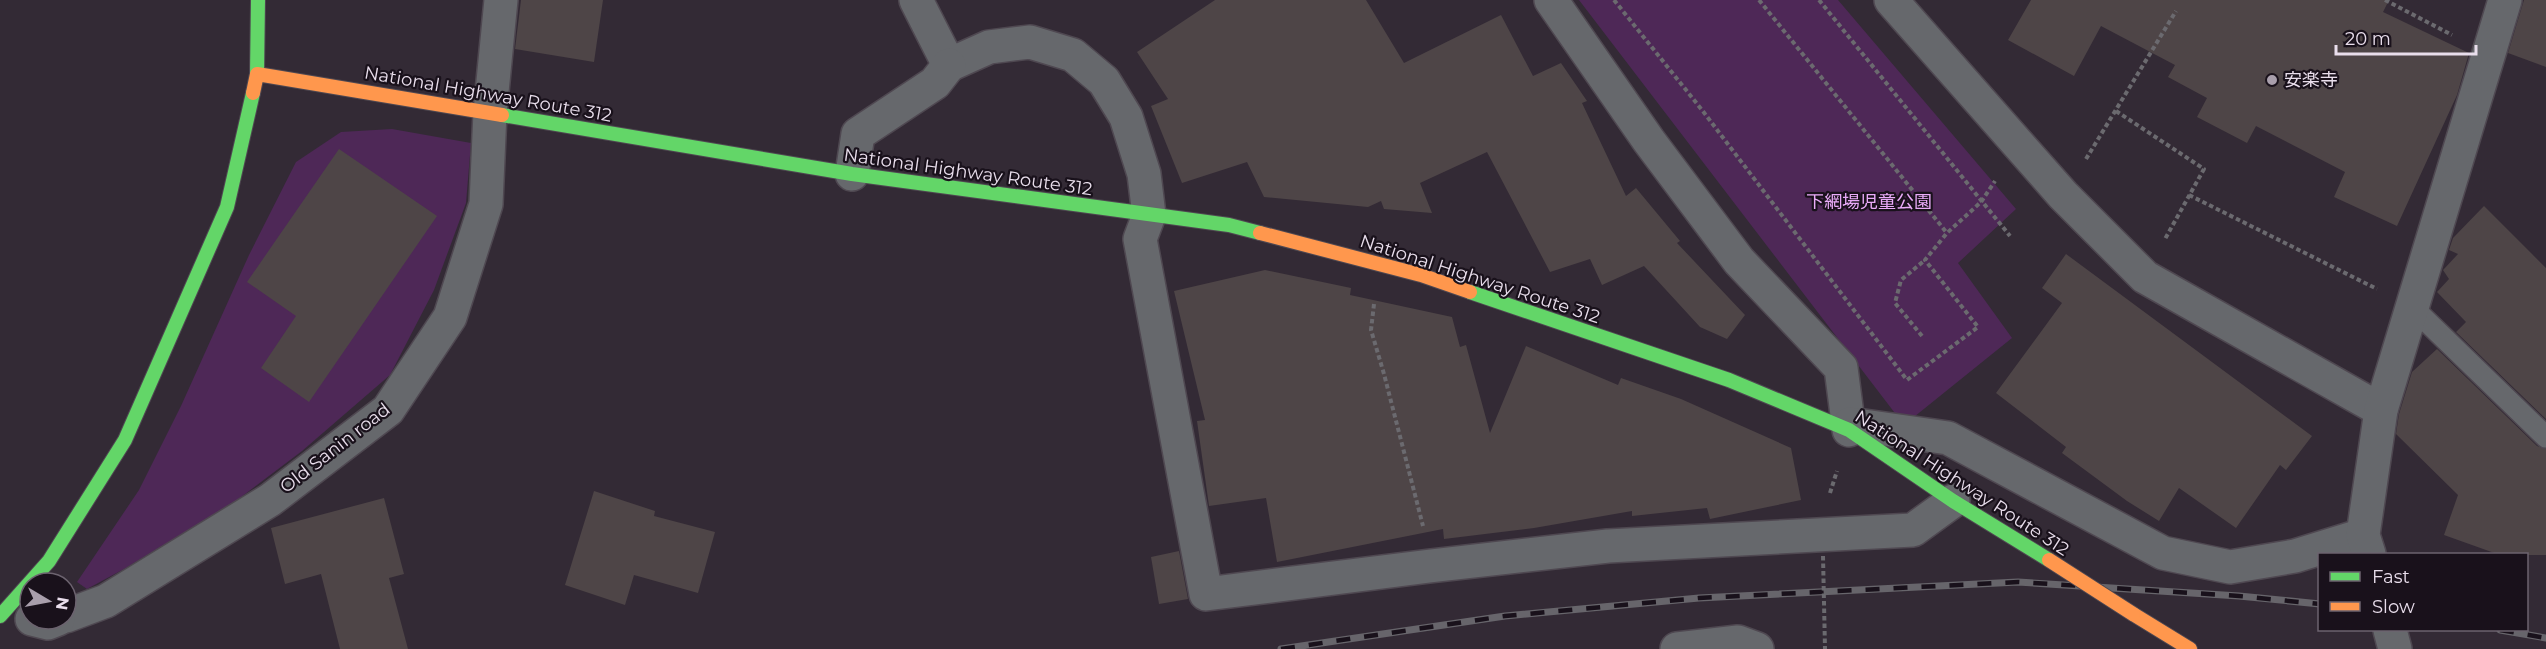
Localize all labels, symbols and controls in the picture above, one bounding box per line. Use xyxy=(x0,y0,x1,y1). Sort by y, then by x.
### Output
scale bar xyxy=(2336,18,2476,56)
text: 20 m xyxy=(2345,28,2391,50)
street label: National Highway Route 312 xyxy=(363,61,613,127)
place label: 安楽寺 xyxy=(2284,69,2338,91)
marker: 安楽寺 xyxy=(2265,73,2279,87)
street label: National Highway Route 312 xyxy=(842,144,1094,200)
park label: 下網場児童公園 xyxy=(1806,191,1932,213)
street label: National Highway Route 312 xyxy=(1357,230,1603,328)
street label: Old Sanin road xyxy=(276,398,394,498)
street label: National Highway Route 312 xyxy=(1851,405,2073,561)
legend xyxy=(2318,553,2528,631)
text: Fast xyxy=(2372,566,2410,588)
north arrow xyxy=(18,571,78,631)
text: N xyxy=(52,595,73,612)
text: Slow xyxy=(2372,596,2415,618)

